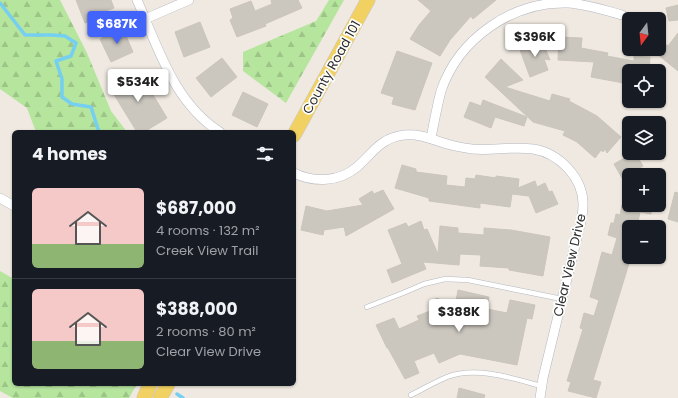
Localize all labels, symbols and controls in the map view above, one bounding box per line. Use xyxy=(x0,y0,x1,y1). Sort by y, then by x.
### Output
pin: $687K xyxy=(89,11,145,45)
north arrow xyxy=(622,12,666,56)
map controls xyxy=(622,12,666,264)
text: $687K xyxy=(96,14,138,33)
street label: County Road 101 xyxy=(298,17,365,117)
pin: $396K xyxy=(507,24,563,58)
text: $396K xyxy=(514,27,556,46)
button: locate xyxy=(622,64,666,108)
pin: $534K xyxy=(110,69,166,103)
text: $534K xyxy=(117,72,159,91)
button: layers xyxy=(622,116,666,160)
text: 4 homes xyxy=(32,142,107,166)
icon: filters xyxy=(254,143,276,165)
button: + xyxy=(622,168,666,212)
text: $687,000 xyxy=(156,196,236,220)
icon: home xyxy=(64,204,112,252)
street label: Clear View Drive xyxy=(548,212,591,318)
button: − xyxy=(622,220,666,264)
text: 4 rooms · 132 m² xyxy=(156,221,259,240)
text: Creek View Trail xyxy=(156,241,258,260)
text: $388,000 xyxy=(156,297,238,321)
pin: $388K xyxy=(431,299,487,333)
text: $388K xyxy=(438,302,480,321)
icon: home xyxy=(64,305,112,353)
text: 2 rooms · 80 m² xyxy=(156,322,256,341)
text: Clear View Drive xyxy=(156,342,261,361)

